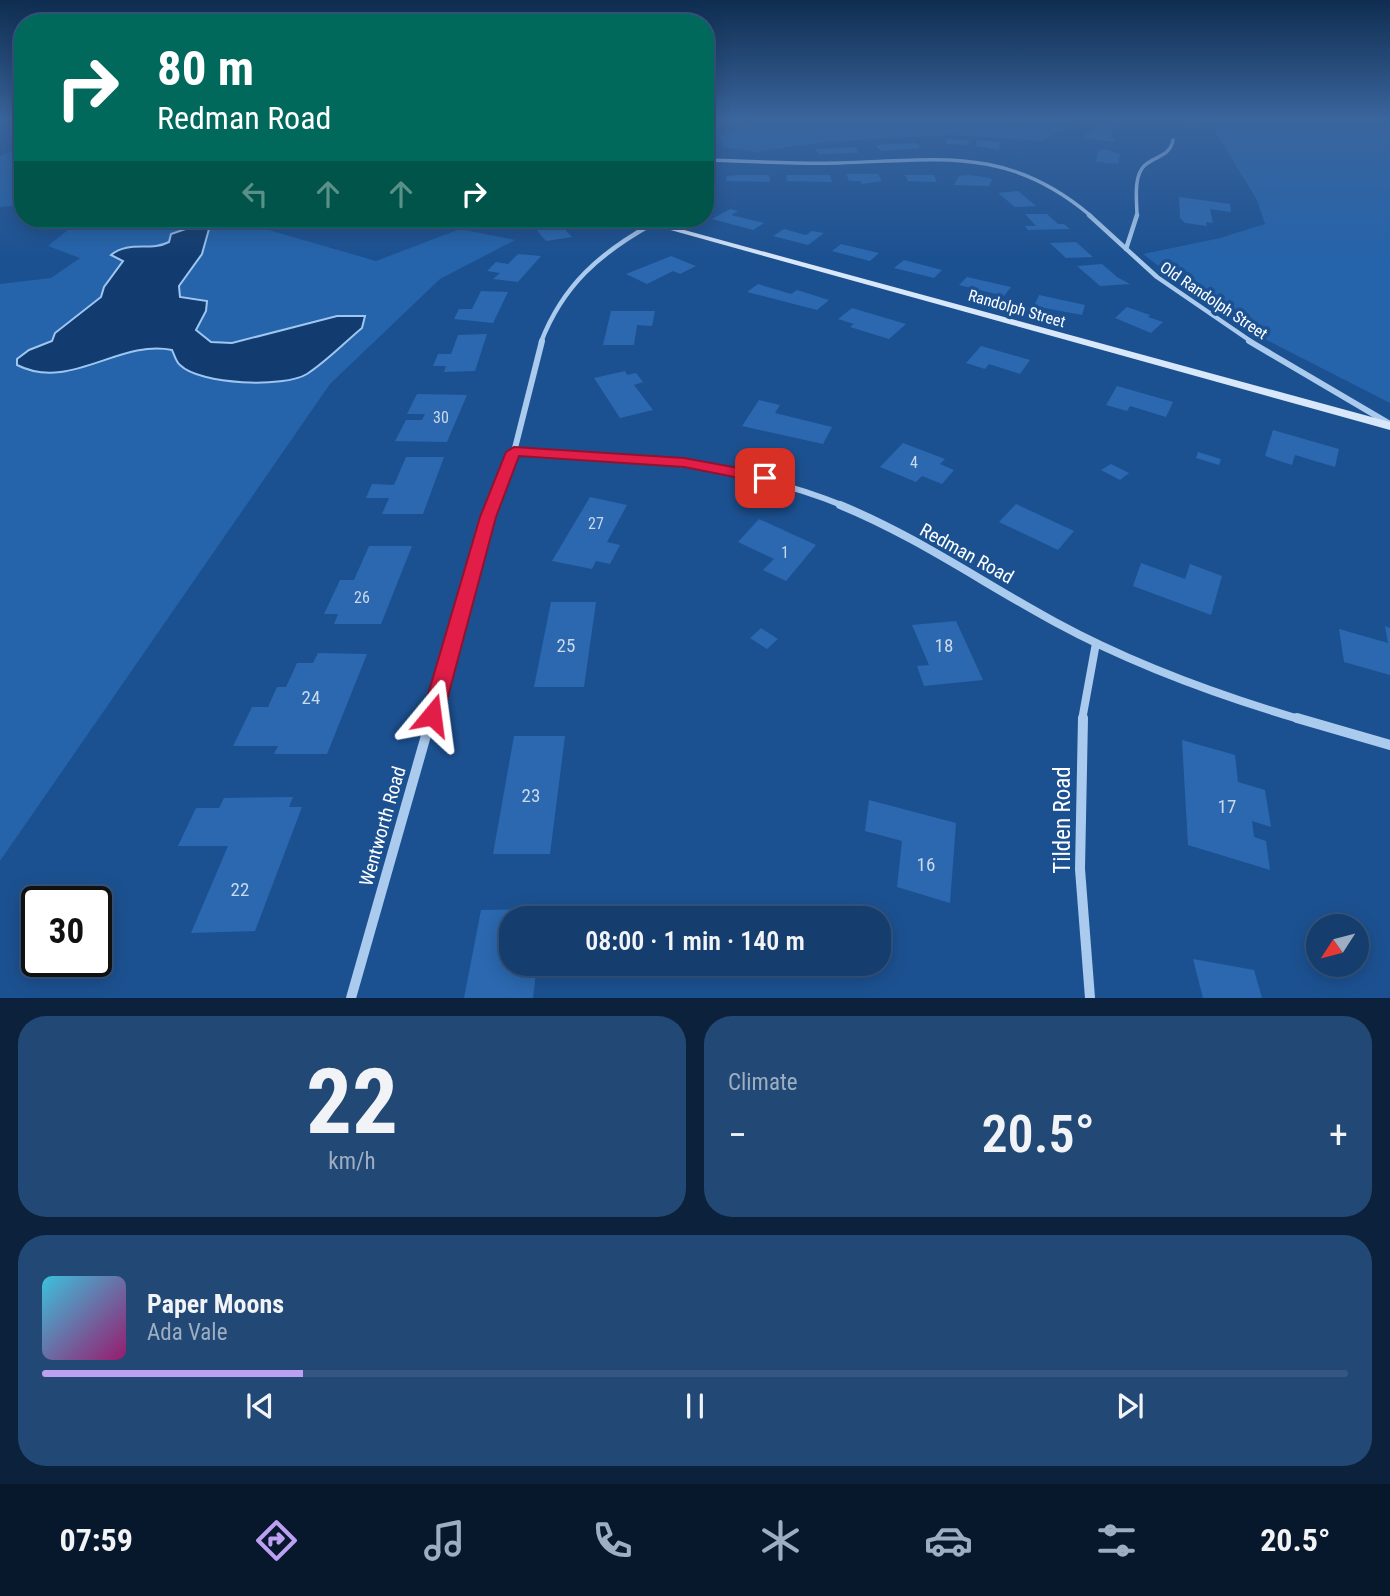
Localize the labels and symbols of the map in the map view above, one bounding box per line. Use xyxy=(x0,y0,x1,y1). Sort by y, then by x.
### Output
street label: Old Randolph Street xyxy=(1156,258,1271,343)
street label: Randolph Street xyxy=(966,286,1068,332)
house number: 30 xyxy=(433,408,449,427)
pin xyxy=(735,448,795,508)
house number: 4 xyxy=(910,453,918,472)
house number: 27 xyxy=(588,514,604,533)
street label: Redman Road xyxy=(916,518,1018,589)
house number: 1 xyxy=(781,543,789,562)
house number: 26 xyxy=(354,588,370,607)
house number: 25 xyxy=(557,634,575,657)
house number: 18 xyxy=(935,634,953,657)
position arrow xyxy=(395,678,469,752)
house number: 24 xyxy=(302,686,320,709)
street label: Wentworth Road xyxy=(354,764,411,889)
street label: Tilden Road xyxy=(1049,766,1076,874)
house number: 23 xyxy=(522,784,540,807)
house number: 17 xyxy=(1218,795,1236,818)
house number: 16 xyxy=(917,853,935,876)
house number: 22 xyxy=(231,878,249,901)
speed limit sign: 30 xyxy=(21,886,112,977)
north arrow xyxy=(1306,914,1368,976)

